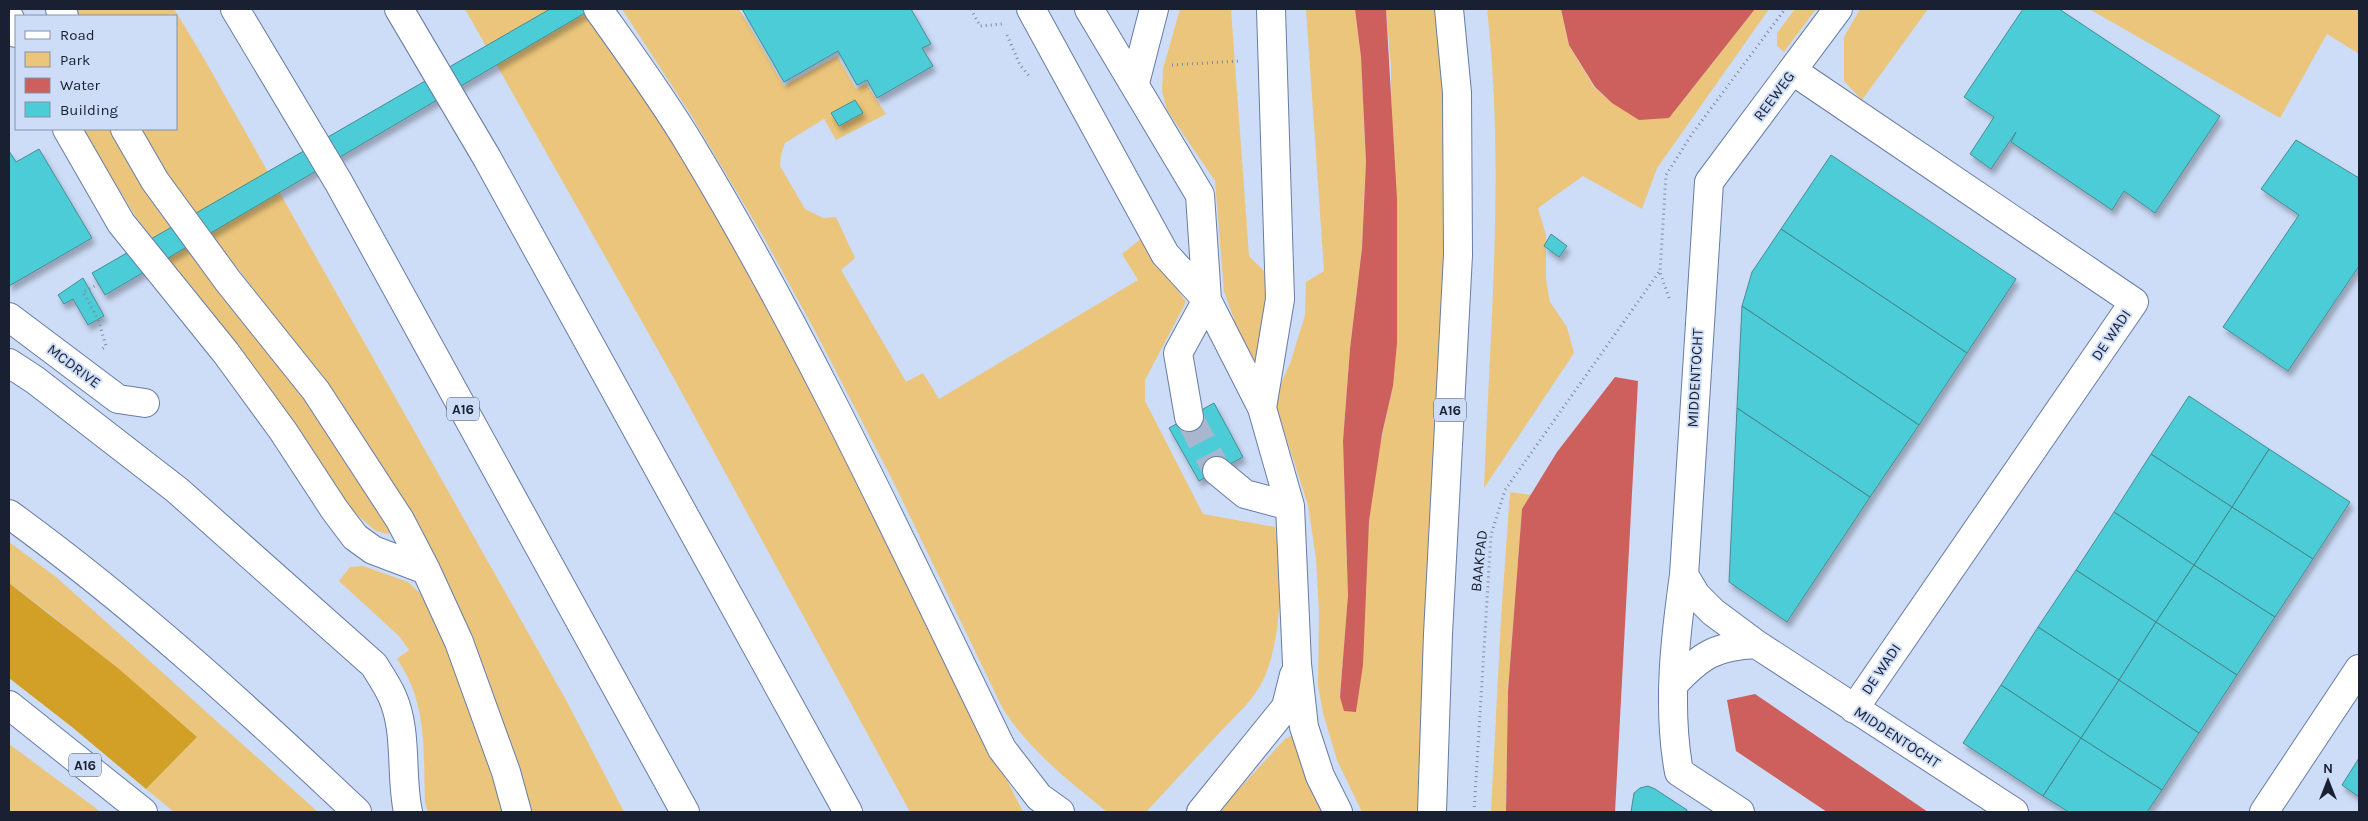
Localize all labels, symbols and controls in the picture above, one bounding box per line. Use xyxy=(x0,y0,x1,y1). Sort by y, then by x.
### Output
legend xyxy=(15,15,178,130)
text: Road xyxy=(60,26,95,44)
text: Park xyxy=(60,51,90,69)
street label: REEWEG xyxy=(1749,68,1799,124)
text: Water xyxy=(60,76,101,94)
text: Building xyxy=(60,101,118,119)
street label: DE WADI xyxy=(2087,306,2135,364)
street label: MIDDENTOCHT xyxy=(1683,327,1707,428)
street label: MCDRIVE xyxy=(44,340,104,392)
road number: A16 xyxy=(447,398,479,420)
road number: A16 xyxy=(1434,398,1466,422)
street label: BAAKPAD xyxy=(1467,529,1491,593)
street label: DE WADI xyxy=(1857,640,1905,698)
street label: MIDDENTOCHT xyxy=(1850,702,1944,772)
road number: A16 xyxy=(69,754,101,776)
north arrow xyxy=(2303,756,2353,806)
text: N xyxy=(2323,760,2333,777)

